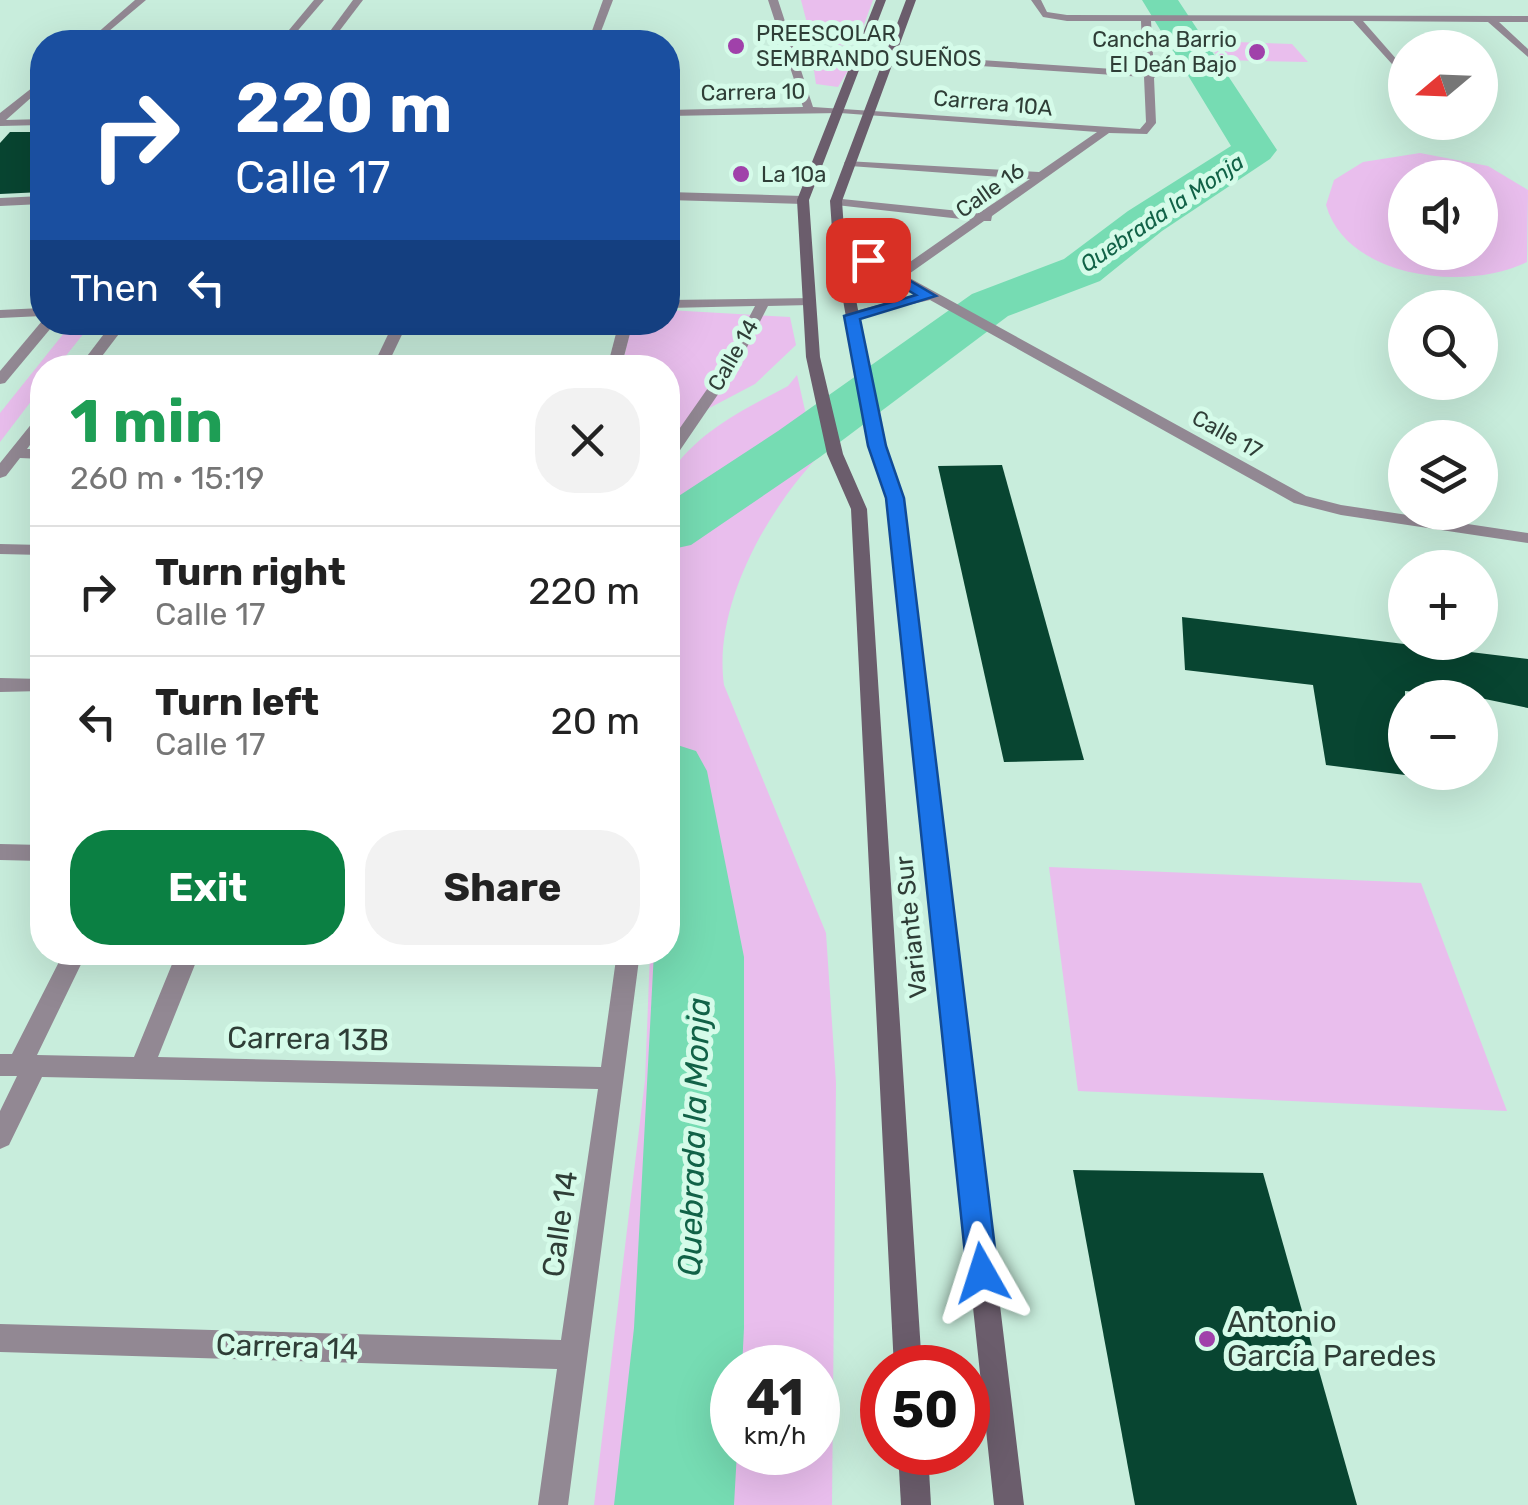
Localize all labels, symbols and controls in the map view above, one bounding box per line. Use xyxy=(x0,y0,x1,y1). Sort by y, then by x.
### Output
place label: PREESCOLAR SEMBRANDO SUEÑOS xyxy=(756,20,981,72)
place label: Cancha Barrio El Deán Bajo xyxy=(1092,26,1237,78)
north arrow xyxy=(1388,30,1498,140)
map controls xyxy=(1388,30,1498,790)
marker: PREESCOLAR SEMBRANDO SUEÑOS xyxy=(725,35,747,57)
marker: Cancha Barrio El Deán Bajo xyxy=(1246,41,1268,63)
text: 220 m xyxy=(235,67,453,150)
icon: right xyxy=(70,70,200,200)
street label: Carrera 10 xyxy=(700,78,806,106)
street label: Carrera 10A xyxy=(932,84,1054,122)
water label: Quebrada la Monja xyxy=(1075,148,1249,278)
text: Calle 17 xyxy=(235,151,390,204)
street label: Calle 16 xyxy=(950,157,1030,223)
button: sound xyxy=(1388,160,1498,270)
place label: La 10a xyxy=(761,161,826,188)
marker: La 10a xyxy=(730,163,752,185)
pin xyxy=(826,218,911,303)
icon: arrive xyxy=(841,233,896,288)
icon: left xyxy=(179,260,234,315)
text: Then xyxy=(70,265,159,311)
button: search xyxy=(1388,290,1498,400)
street label: Calle 14 xyxy=(702,314,764,396)
text: 1 min xyxy=(70,386,223,457)
button: close xyxy=(535,388,640,493)
street label: Calle 17 xyxy=(1187,404,1267,464)
button: layers xyxy=(1388,420,1498,530)
text: 260 m · 15:19 xyxy=(70,459,265,497)
text: Turn right xyxy=(155,549,346,595)
button: + xyxy=(1388,550,1498,660)
icon: right xyxy=(70,564,125,619)
text: 220 m xyxy=(528,568,640,614)
text: Calle 17 xyxy=(155,595,265,633)
text: Turn left xyxy=(155,679,319,725)
button: − xyxy=(1388,680,1498,790)
icon: left xyxy=(70,694,125,749)
text: 20 m xyxy=(550,698,640,744)
text: Calle 17 xyxy=(155,725,265,763)
button: Exit xyxy=(70,830,345,945)
button: Share xyxy=(365,830,640,945)
street label: Variante Sur xyxy=(889,854,933,1000)
water label: Quebrada la Monja xyxy=(670,997,718,1277)
street label: Carrera 13B xyxy=(227,1020,389,1058)
street label: Calle 14 xyxy=(535,1169,585,1279)
position arrow xyxy=(930,1221,1034,1325)
place label: Antonio García Paredes xyxy=(1227,1304,1436,1374)
street label: Carrera 14 xyxy=(215,1327,359,1367)
marker: Antonio García Paredes xyxy=(1196,1328,1218,1350)
speed limit sign: 50 xyxy=(860,1345,990,1475)
text: 41 xyxy=(746,1368,804,1428)
text: km/h xyxy=(744,1421,806,1450)

